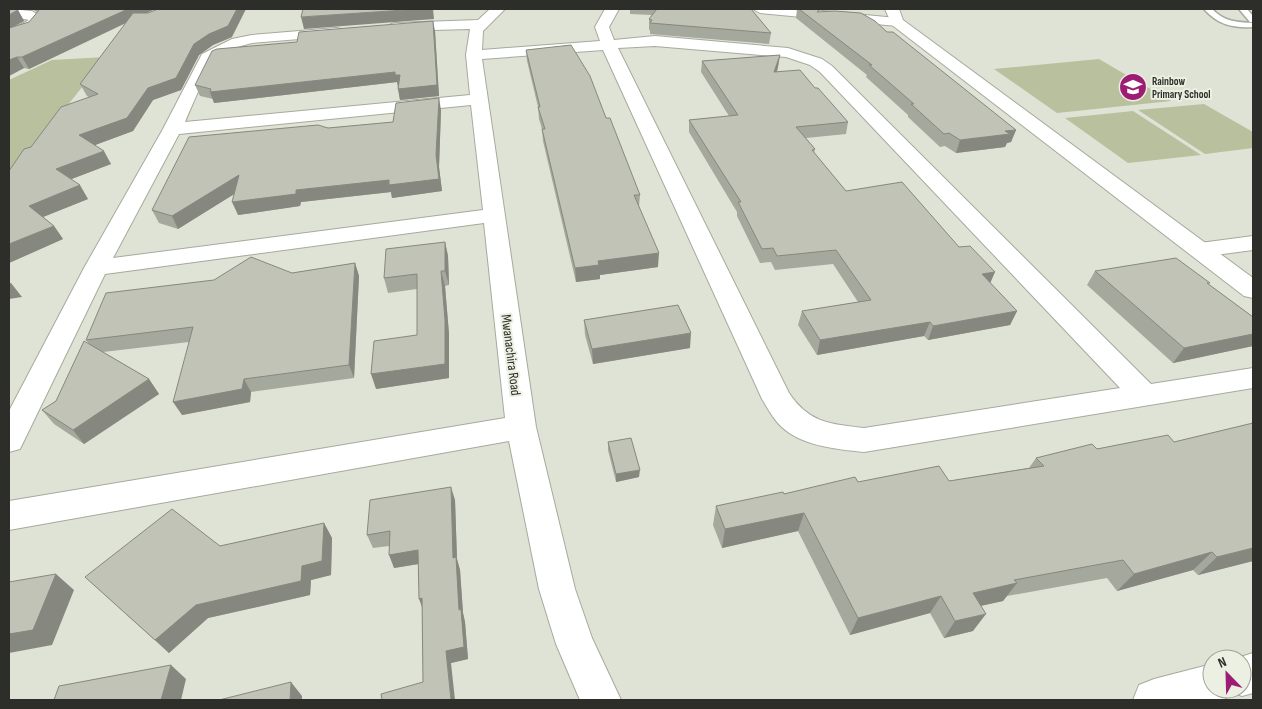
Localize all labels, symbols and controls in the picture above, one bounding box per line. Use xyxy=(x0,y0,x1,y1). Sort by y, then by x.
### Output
school or university icon: Rainbow Primary School xyxy=(1118,72,1148,102)
place label: Rainbow Primary School xyxy=(1152,75,1211,101)
street label: Mwanachira Road xyxy=(498,313,524,397)
north arrow xyxy=(1202,649,1252,699)
text: N xyxy=(1215,653,1229,672)

